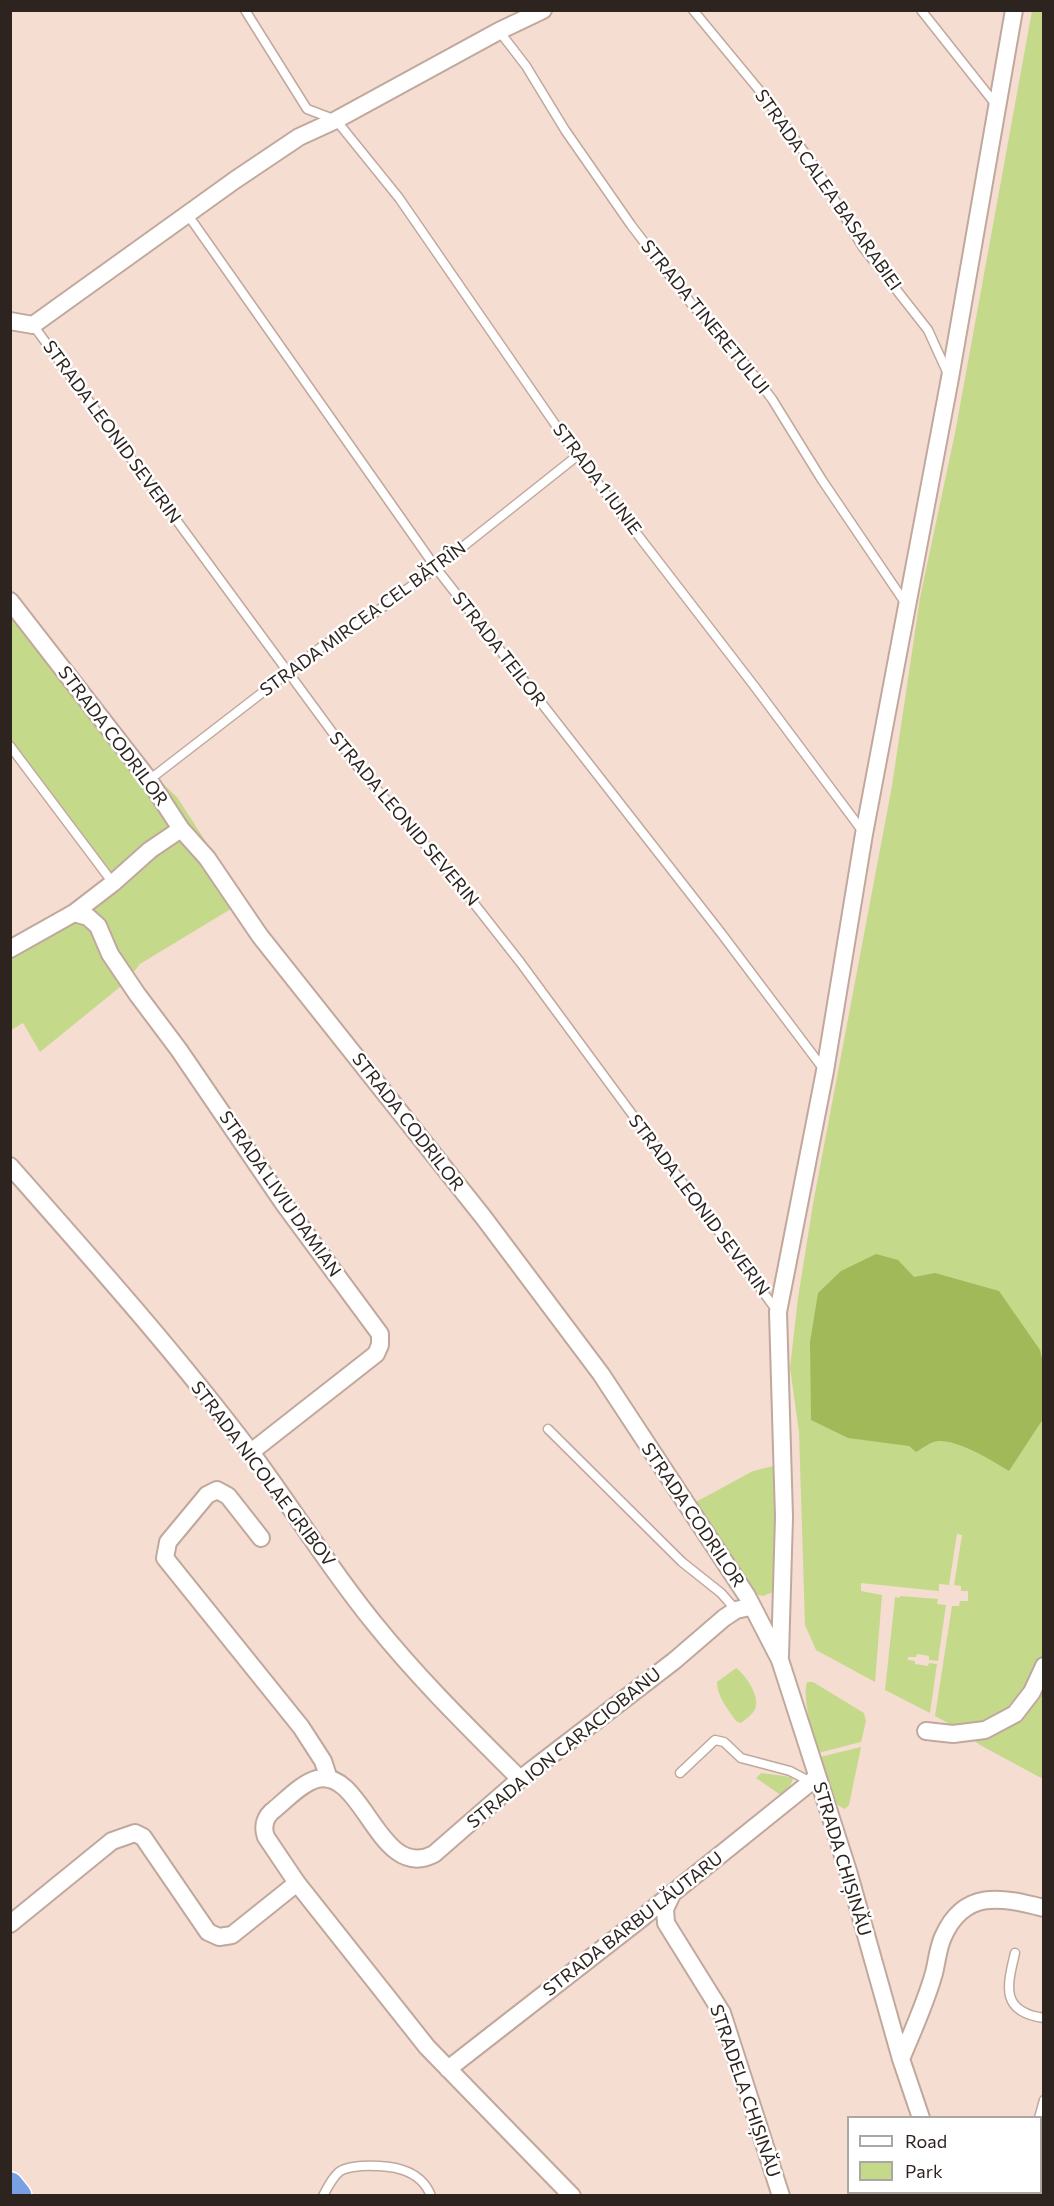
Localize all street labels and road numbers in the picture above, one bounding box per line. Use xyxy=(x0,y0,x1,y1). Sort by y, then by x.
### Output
street label: STRADA CALEA BASARABIEI xyxy=(750,85,906,295)
street label: STRADA TINERETULUI xyxy=(636,236,774,398)
street label: STRADA LEONID SEVERIN xyxy=(38,336,186,528)
street label: STRADA 1 IUNIE xyxy=(548,419,646,539)
street label: STRADA MIRCEA CEL BĂTRÎN xyxy=(256,537,470,701)
street label: STRADA TEILOR xyxy=(448,588,550,710)
street label: STRADA CODRILOR xyxy=(54,662,172,810)
street label: STRADA LEONID SEVERIN xyxy=(325,727,483,911)
street label: STRADA CODRILOR xyxy=(347,1049,469,1195)
street label: STRADA LIVIU DAMIAN xyxy=(214,1107,346,1281)
street label: STRADA LEONID SEVERIN xyxy=(624,1110,774,1300)
street label: STRADA NICOLAE GRIBOV xyxy=(186,1377,340,1571)
street label: STRADA CODRILOR xyxy=(637,1439,749,1591)
street label: STRADA ION CARACIOBANU xyxy=(463,1663,665,1833)
street label: STRADA CHIȘINĂU xyxy=(808,1779,876,1939)
street label: STRADA BARBU LĂUTARU xyxy=(539,1847,727,2001)
street label: STRADELA CHIȘINĂU xyxy=(705,2002,785,2180)

